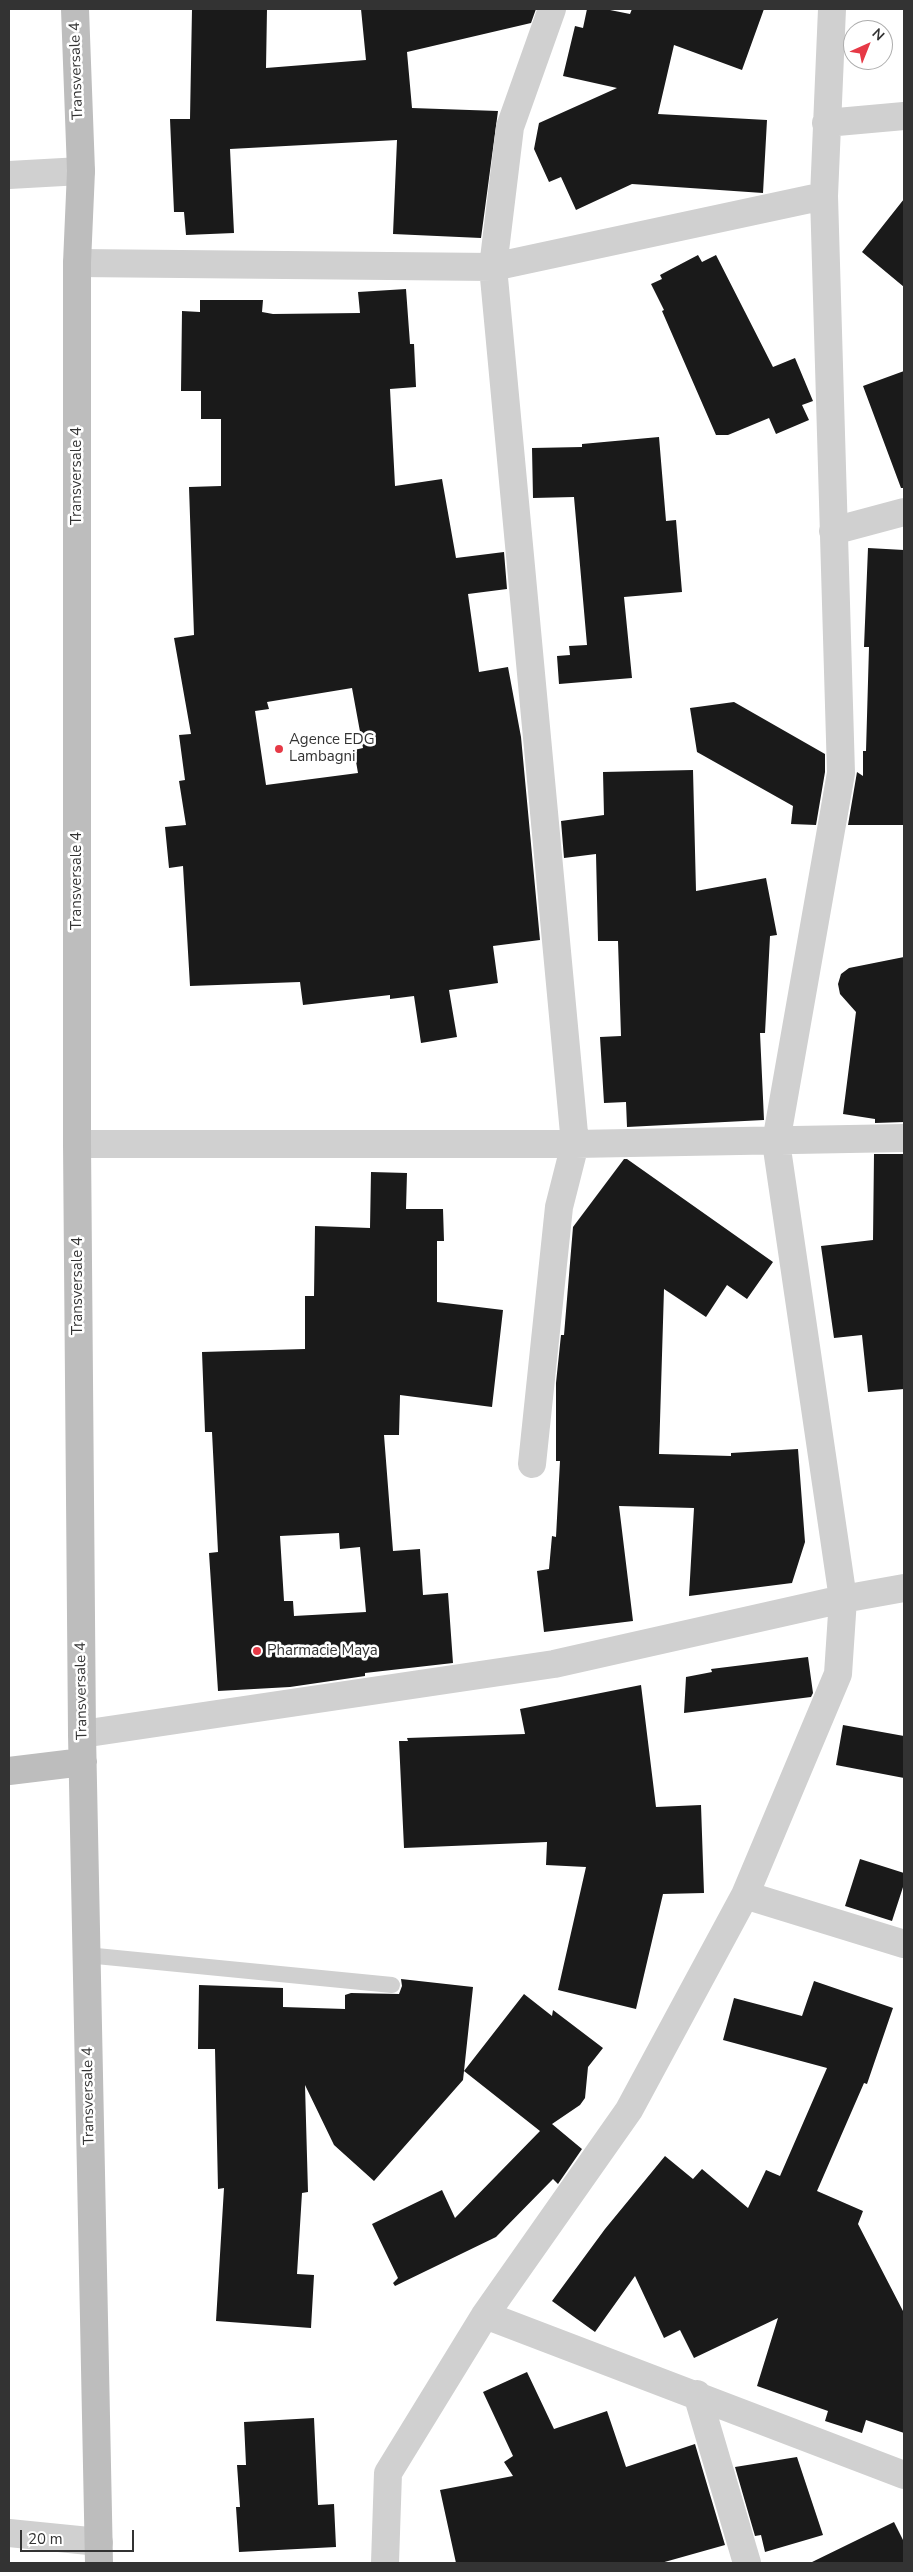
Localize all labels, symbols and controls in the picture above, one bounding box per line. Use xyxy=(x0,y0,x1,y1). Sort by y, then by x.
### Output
north arrow xyxy=(843,20,893,70)
street label: Transversale 4 xyxy=(66,22,88,120)
text: N xyxy=(868,24,888,45)
street label: Transversale 4 xyxy=(68,427,86,525)
place label: Agence EDG Lambagni xyxy=(289,731,375,766)
marker: Agence EDG Lambagni xyxy=(273,743,285,755)
street label: Transversale 4 xyxy=(68,832,86,930)
street label: Transversale 4 xyxy=(69,1237,87,1335)
street label: Transversale 4 xyxy=(72,1642,92,1740)
place label: Pharmacie Maya xyxy=(267,1642,378,1660)
marker: Pharmacie Maya xyxy=(251,1645,263,1657)
street label: Transversale 4 xyxy=(79,2047,99,2145)
scale bar xyxy=(22,2520,136,2552)
text: 20 m xyxy=(28,2529,63,2549)

